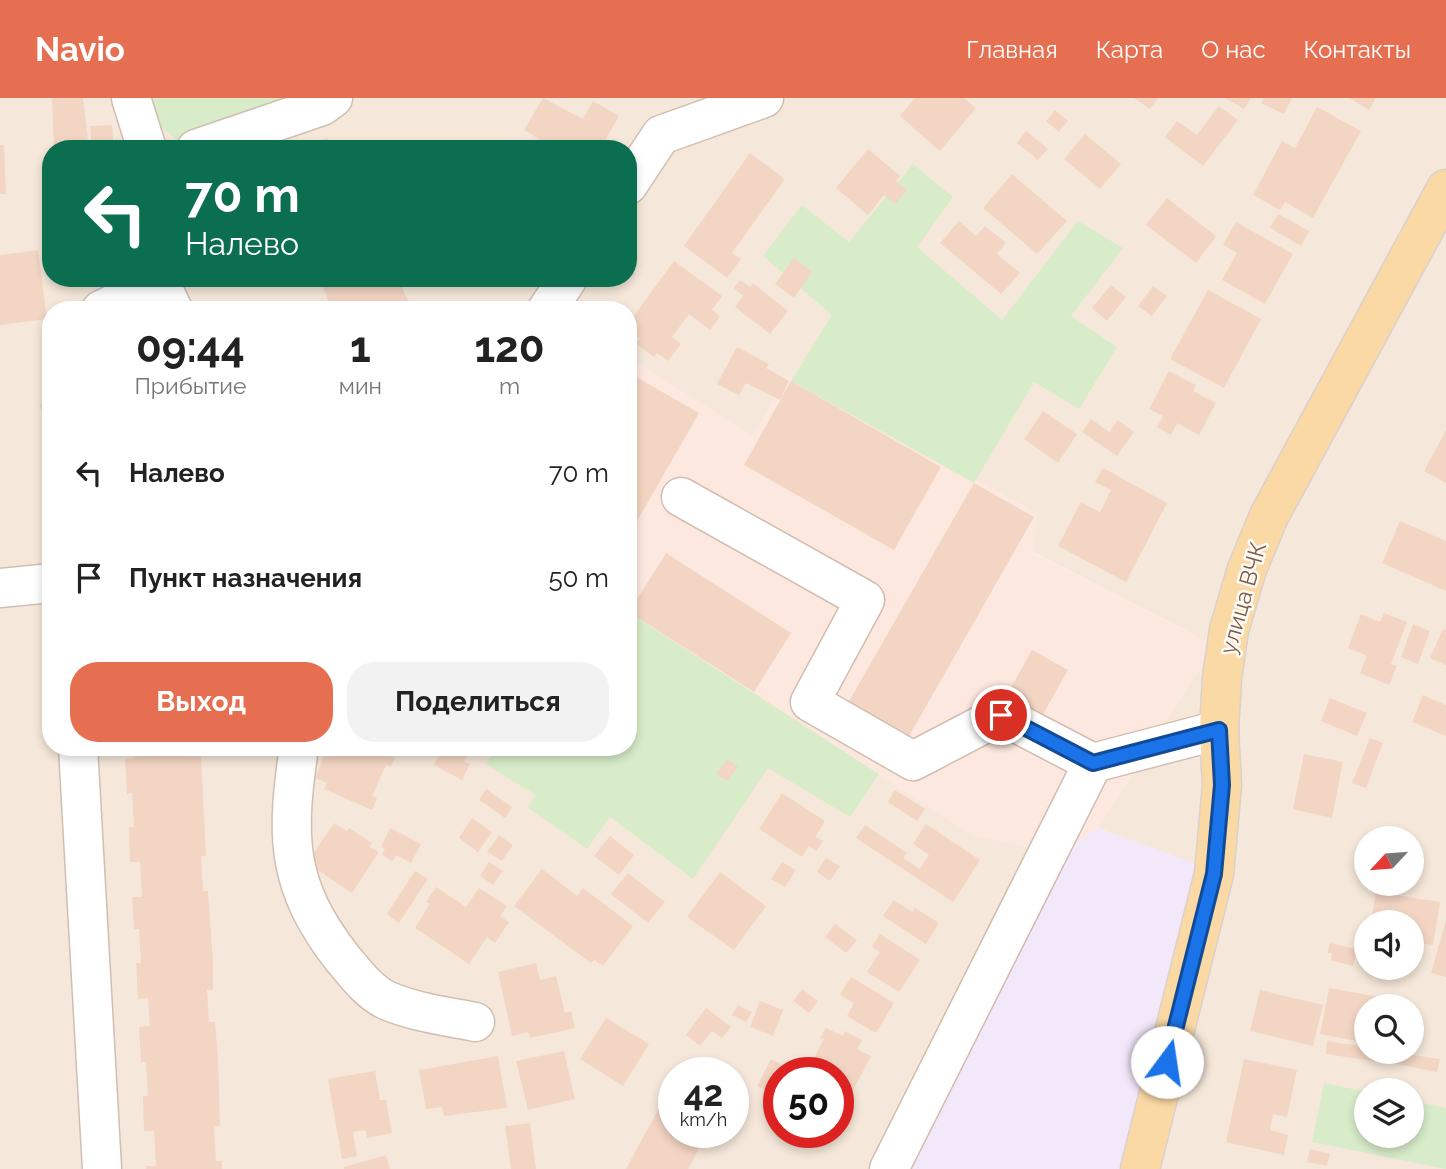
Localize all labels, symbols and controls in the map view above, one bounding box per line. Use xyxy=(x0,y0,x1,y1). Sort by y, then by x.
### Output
text: Navio xyxy=(35,30,125,69)
text: Главная xyxy=(966,35,1058,64)
text: Карта xyxy=(1096,35,1163,64)
text: О нас xyxy=(1201,35,1266,64)
text: Контакты xyxy=(1304,35,1411,64)
text: 70 m xyxy=(185,166,300,223)
icon: left xyxy=(70,168,161,259)
text: Налево xyxy=(185,225,299,262)
text: 09:44 xyxy=(136,323,245,372)
text: 1 xyxy=(350,323,371,372)
text: 120 xyxy=(474,323,545,372)
text: Прибытие xyxy=(134,372,246,399)
text: мин xyxy=(339,372,382,399)
text: m xyxy=(499,372,520,399)
icon: left xyxy=(70,454,108,492)
text: Налево xyxy=(129,458,225,488)
text: 70 m xyxy=(549,458,609,488)
street label: улица ВЧК xyxy=(1214,539,1271,657)
icon: arrive xyxy=(70,559,108,597)
text: Пункт назначения xyxy=(129,563,362,593)
text: 50 m xyxy=(548,563,609,593)
button: Выход xyxy=(70,662,333,742)
button: Поделиться xyxy=(347,662,609,742)
pin xyxy=(971,685,1031,745)
icon: arrive xyxy=(982,696,1020,734)
north arrow xyxy=(1354,826,1424,896)
map controls xyxy=(1354,826,1424,1148)
button: sound xyxy=(1354,910,1424,980)
button: search xyxy=(1354,994,1424,1064)
position arrow xyxy=(1130,1025,1204,1099)
speed limit sign: 50 xyxy=(763,1057,854,1148)
text: 42 xyxy=(684,1073,723,1114)
button: layers xyxy=(1354,1078,1424,1148)
text: km/h xyxy=(680,1109,727,1130)

